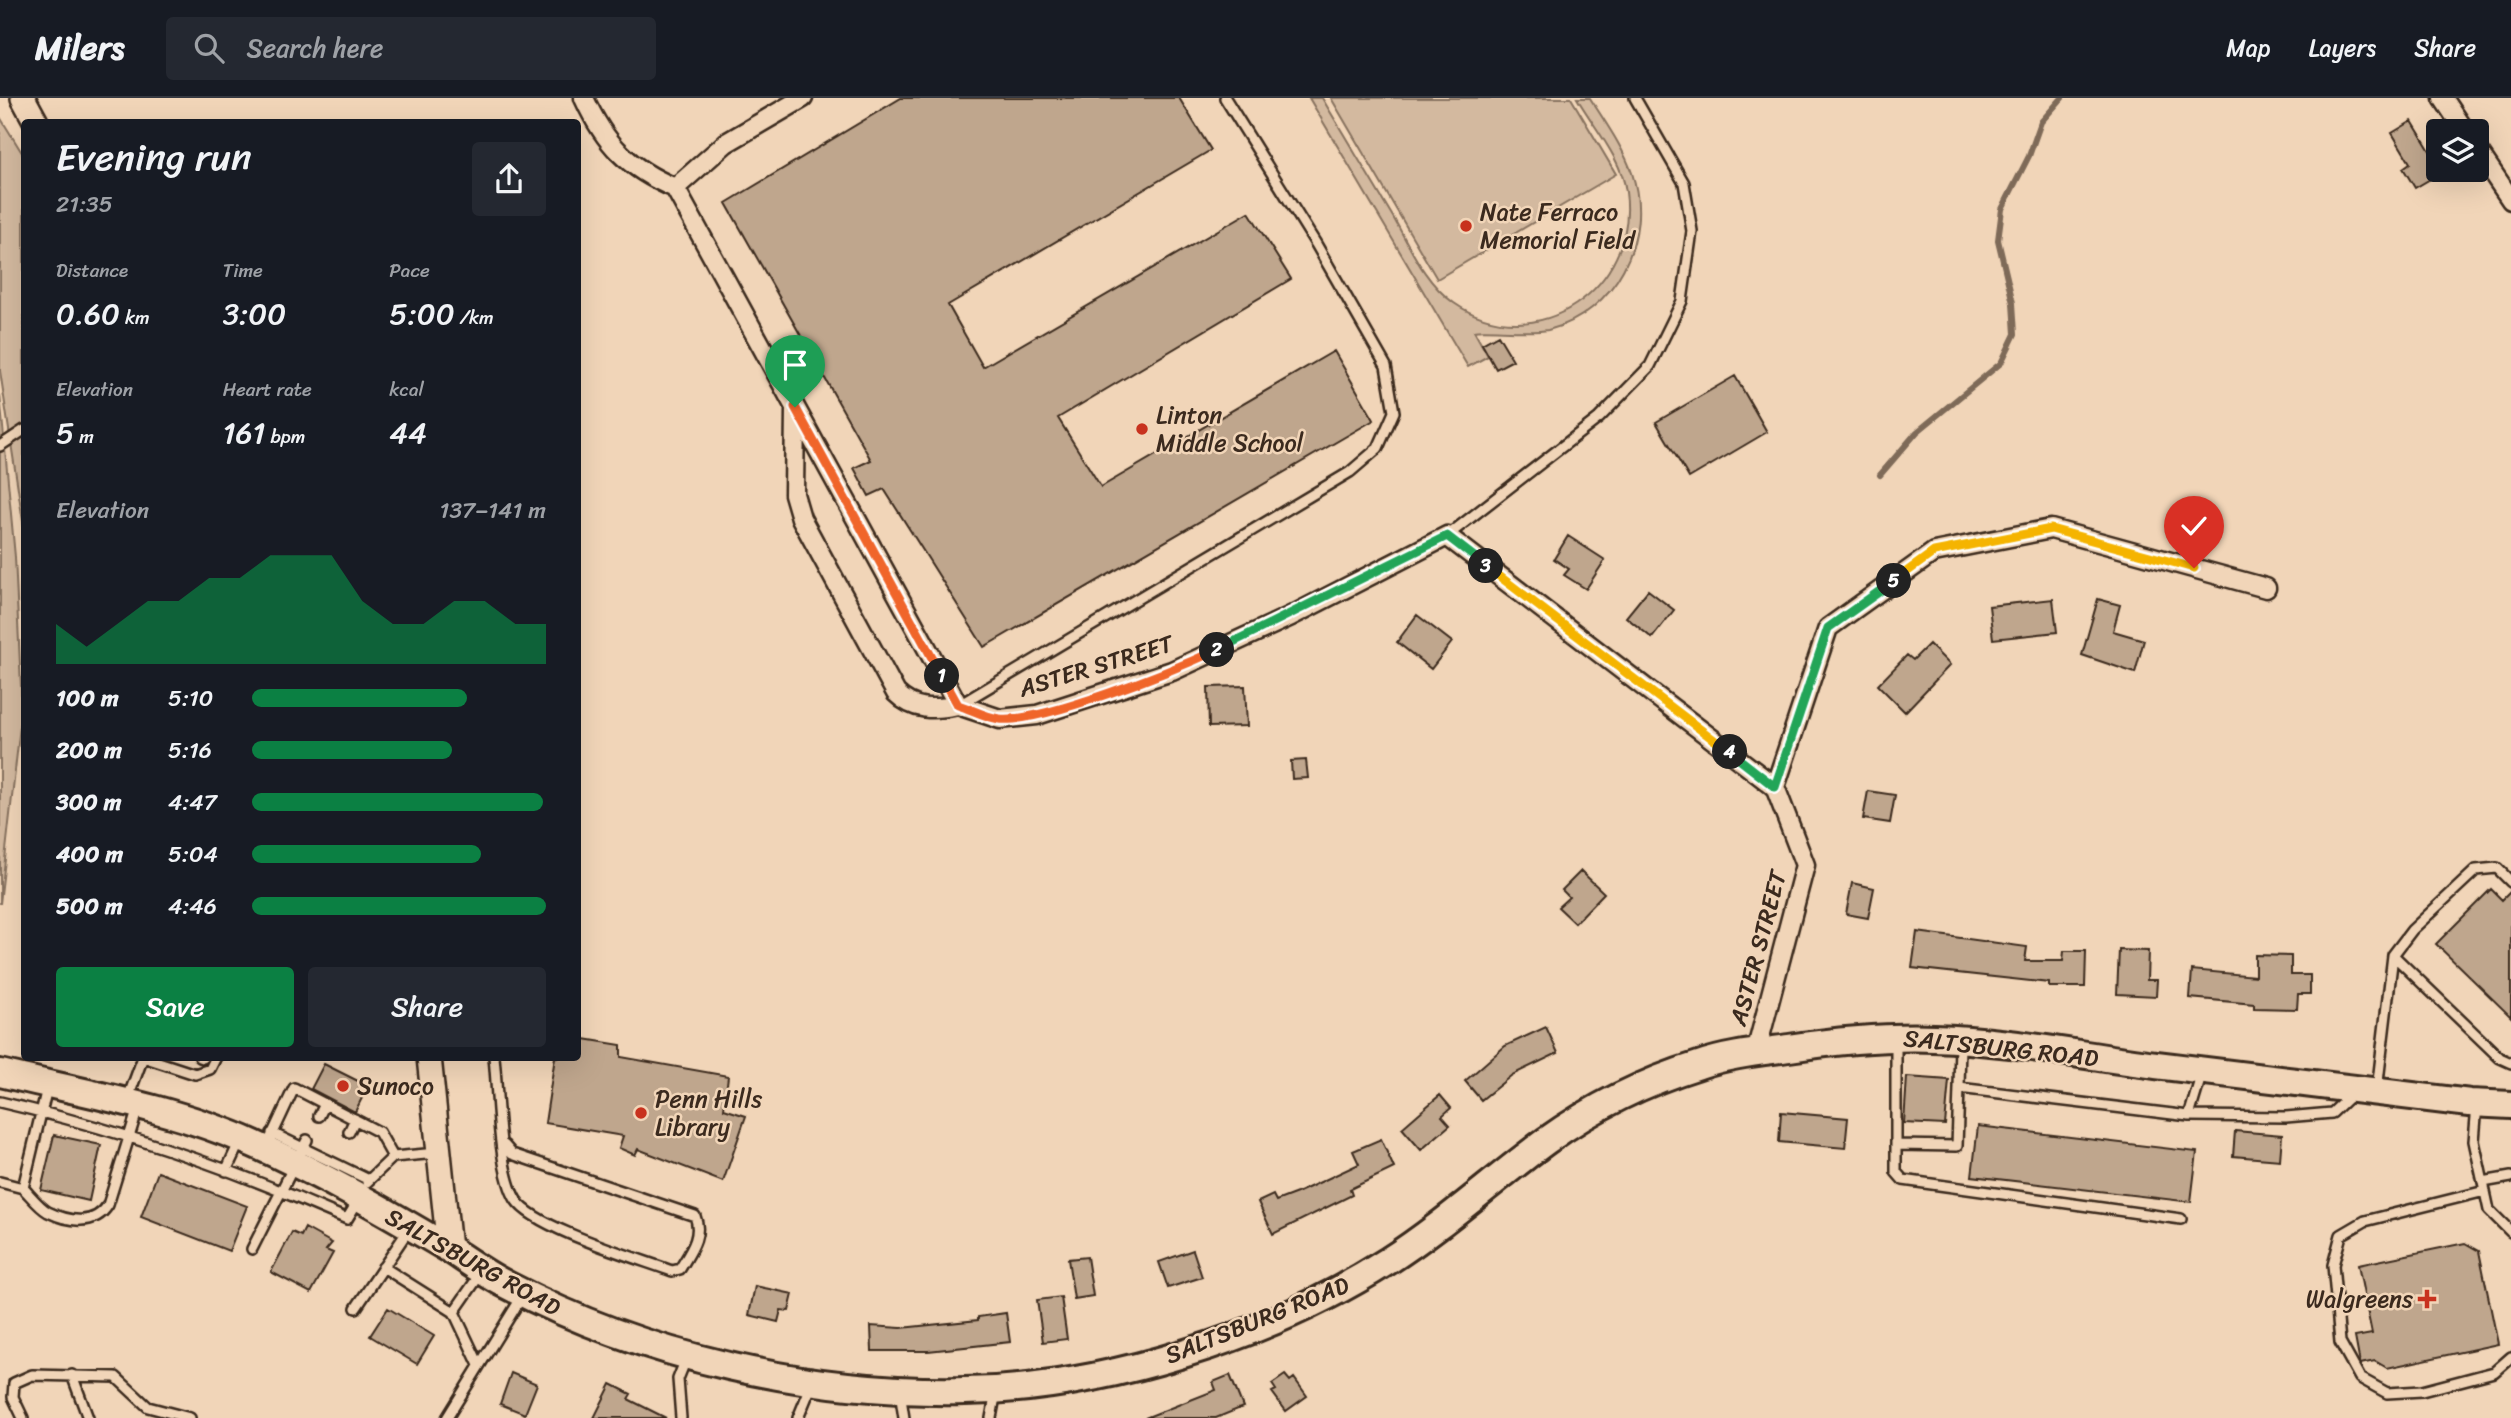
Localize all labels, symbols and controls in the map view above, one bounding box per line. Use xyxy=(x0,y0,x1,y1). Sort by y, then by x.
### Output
search box xyxy=(166,17,656,80)
text: Milers xyxy=(35,19,124,77)
text: Search here xyxy=(246,25,383,71)
text: Map xyxy=(2226,27,2271,69)
text: Layers xyxy=(2309,27,2376,69)
text: Share xyxy=(2414,27,2476,69)
icon: search xyxy=(190,29,228,67)
map controls xyxy=(2426,119,2489,182)
button: layers xyxy=(2426,119,2489,182)
text: Evening run xyxy=(56,124,252,191)
button: share xyxy=(472,142,546,216)
text: 21:35 xyxy=(56,184,113,225)
place label: Nate Ferraco Memorial Field xyxy=(1480,191,1636,261)
marker: Nate Ferraco Memorial Field xyxy=(1458,218,1474,234)
text: Distance xyxy=(56,254,128,287)
text: Time xyxy=(223,254,263,287)
text: Pace xyxy=(389,254,430,287)
text: 0.60 xyxy=(56,287,120,341)
text: 3:00 xyxy=(223,287,286,341)
text: 5:00 xyxy=(389,287,455,341)
text: km xyxy=(120,301,150,334)
text: /km xyxy=(455,301,494,334)
pin xyxy=(765,335,825,407)
icon: arrive xyxy=(776,346,814,384)
text: Elevation xyxy=(56,373,133,406)
text: Heart rate xyxy=(223,373,312,406)
text: kcal xyxy=(389,373,424,406)
place label: Linton Middle School xyxy=(1156,394,1305,464)
text: 5 xyxy=(56,406,74,460)
text: 161 xyxy=(223,406,265,460)
text: 44 xyxy=(389,406,427,460)
text: m xyxy=(74,420,94,453)
text: bpm xyxy=(265,420,305,453)
marker: Linton Middle School xyxy=(1134,421,1150,437)
text: Elevation xyxy=(56,490,149,531)
text: 137–141 m xyxy=(440,490,546,531)
pin xyxy=(2164,496,2224,568)
icon: check xyxy=(2175,507,2213,545)
pin: 3 xyxy=(1468,548,1504,584)
text: 3 xyxy=(1480,549,1491,582)
pin: 5 xyxy=(1876,564,1912,598)
text: 5 xyxy=(1888,564,1899,597)
street label: ASTER STREET xyxy=(1013,622,1180,710)
pin: 2 xyxy=(1200,632,1234,668)
text: 2 xyxy=(1211,633,1222,666)
pin: 1 xyxy=(925,658,960,694)
text: 1 xyxy=(937,659,946,692)
text: 100 m xyxy=(56,678,119,719)
text: 5:10 xyxy=(168,678,213,719)
text: 200 m xyxy=(56,730,122,771)
text: 5:16 xyxy=(168,730,212,771)
pin: 4 xyxy=(1712,734,1748,770)
text: 4 xyxy=(1724,735,1735,768)
text: 300 m xyxy=(56,782,121,823)
text: 4:47 xyxy=(168,782,217,823)
text: 400 m xyxy=(56,834,123,875)
text: 5:04 xyxy=(168,834,218,875)
street label: ASTER STREET xyxy=(1717,864,1799,1031)
text: 500 m xyxy=(56,886,123,927)
text: 4:46 xyxy=(168,886,217,927)
button: Save xyxy=(56,967,294,1047)
button: Share xyxy=(308,967,546,1047)
street label: SALTSBURG ROAD xyxy=(1902,1017,2100,1079)
place label: Sunoco xyxy=(357,1065,434,1107)
marker: Sunoco xyxy=(335,1078,351,1094)
place label: Penn Hills Library xyxy=(655,1078,762,1148)
marker: Penn Hills Library xyxy=(633,1105,649,1121)
street label: SALTSBURG ROAD xyxy=(377,1196,569,1328)
street label: SALTSBURG ROAD xyxy=(1158,1264,1356,1376)
place label: Walgreens xyxy=(2306,1278,2413,1320)
marker: Walgreens xyxy=(2419,1291,2435,1307)

